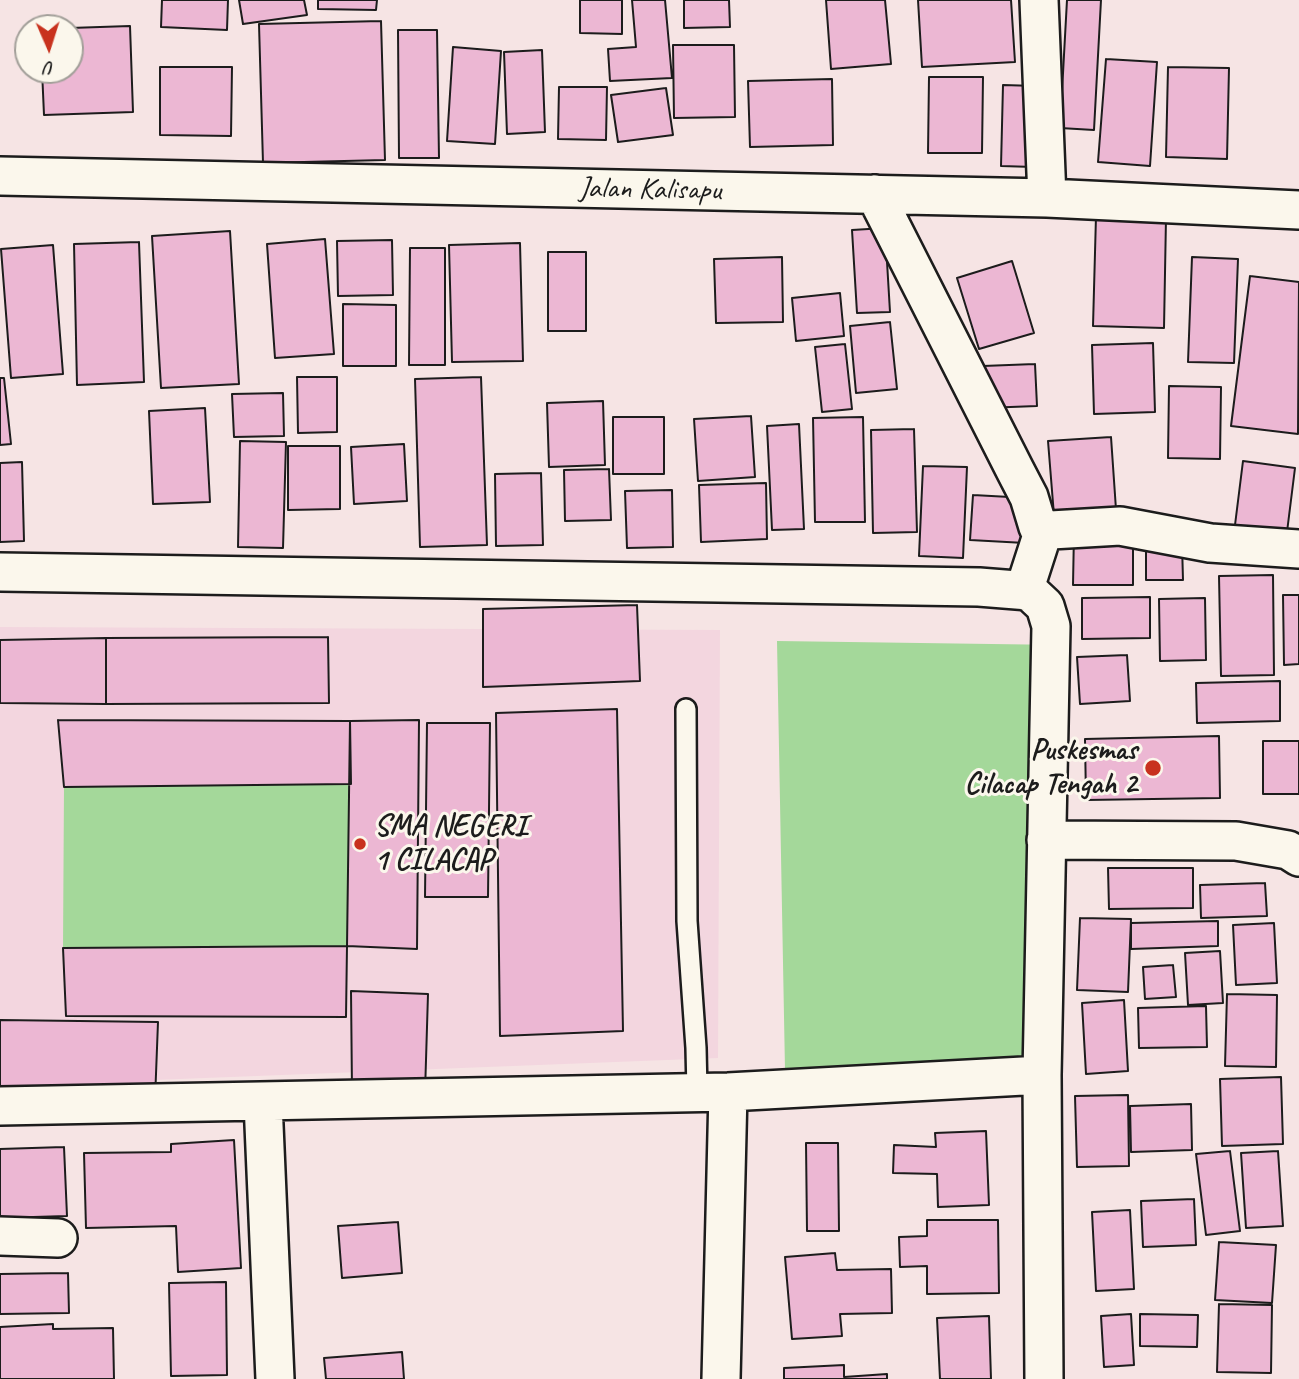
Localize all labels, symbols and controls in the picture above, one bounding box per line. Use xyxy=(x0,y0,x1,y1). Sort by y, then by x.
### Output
north arrow xyxy=(14,14,84,84)
text: U xyxy=(45,56,55,80)
street label: Jalan Kalisapu xyxy=(579,171,721,209)
place label: Puskesmas Cilacap Tengah 2 xyxy=(965,733,1137,804)
marker: Puskesmas Cilacap Tengah 2 xyxy=(1143,758,1163,778)
place label: SMA NEGERI 1 CILACAP xyxy=(374,809,527,880)
marker: SMA NEGERI 1 CILACAP xyxy=(352,836,368,852)

